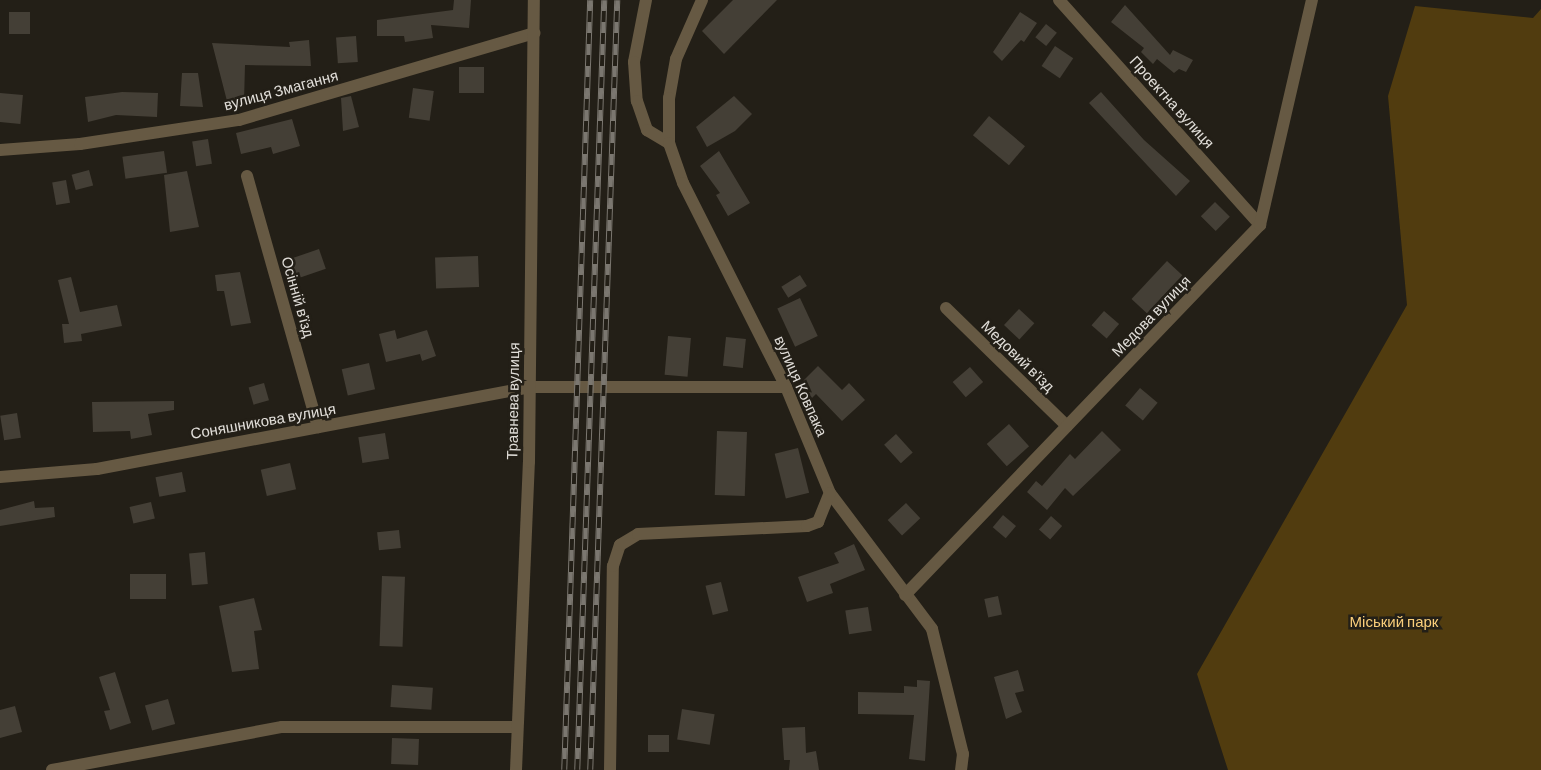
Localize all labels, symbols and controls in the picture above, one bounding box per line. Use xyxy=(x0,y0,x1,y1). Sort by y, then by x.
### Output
street label: Проектна вулиця xyxy=(1126,52,1218,152)
street label: вулиця Змагання xyxy=(222,66,340,114)
street label: Осінній в'їзд xyxy=(278,255,318,339)
street label: Медова вулиця xyxy=(1108,272,1194,360)
street label: Медовий в'їзд xyxy=(978,317,1058,395)
street label: вулиця Ковпака xyxy=(771,333,831,439)
street label: Травнева вулиця xyxy=(503,342,523,460)
street label: Соняшникова вулиця xyxy=(189,399,337,443)
park label: Міський парк xyxy=(1350,613,1438,631)

